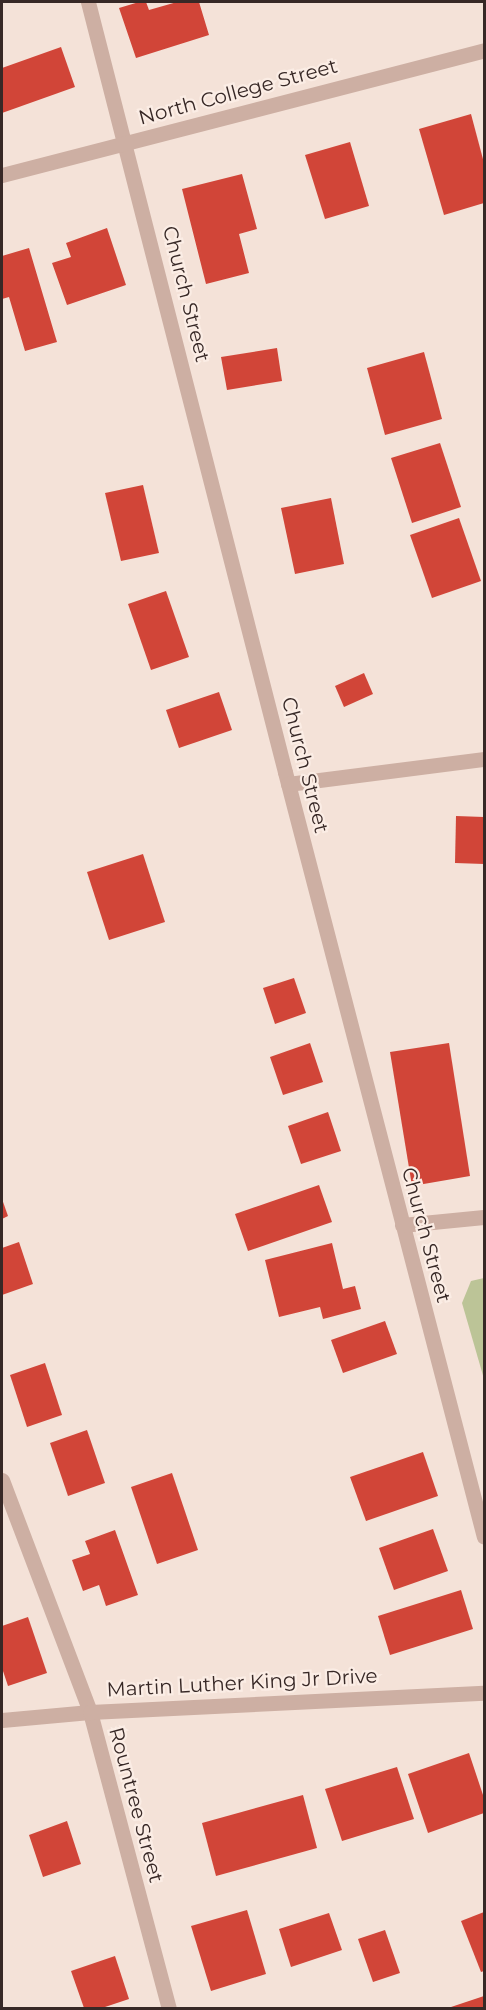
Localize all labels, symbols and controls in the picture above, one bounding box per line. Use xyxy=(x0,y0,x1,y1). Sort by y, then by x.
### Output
street label: North College Street xyxy=(136,54,340,130)
street label: Church Street xyxy=(158,224,214,364)
street label: Church Street xyxy=(277,695,333,835)
street label: Church Street xyxy=(396,1165,456,1305)
street label: Martin Luther King Jr Drive xyxy=(106,1664,378,1702)
street label: Rountree Street xyxy=(104,1725,168,1885)

